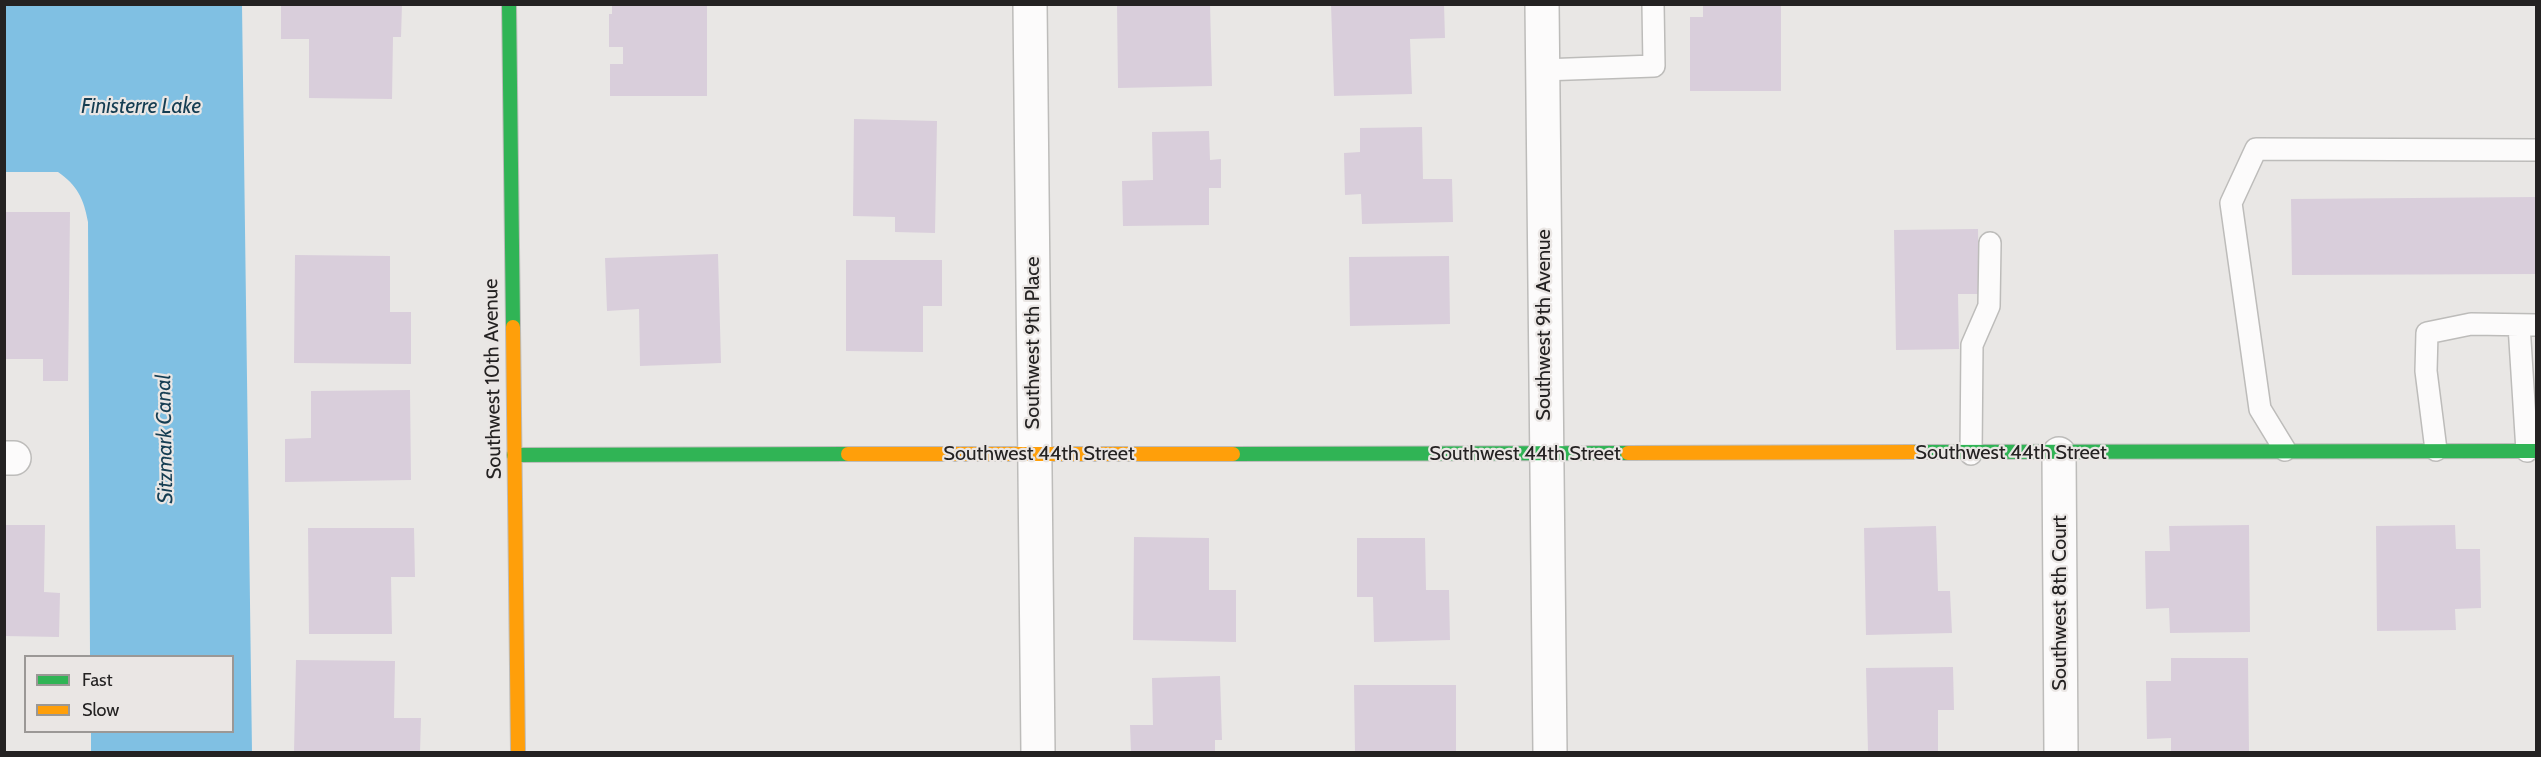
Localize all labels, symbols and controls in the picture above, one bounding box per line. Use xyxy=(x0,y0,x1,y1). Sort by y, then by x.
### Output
water label: Finisterre Lake xyxy=(81,94,201,120)
street label: Southwest 9th Avenue xyxy=(1532,229,1556,421)
street label: Southwest 9th Place xyxy=(1021,256,1045,430)
street label: Southwest 10th Avenue xyxy=(479,278,507,480)
water label: Sitzmark Canal xyxy=(151,374,179,504)
street label: Southwest 44th Street xyxy=(1915,441,2107,465)
street label: Southwest 44th Street xyxy=(943,442,1135,466)
street label: Southwest 44th Street xyxy=(1429,442,1621,466)
street label: Southwest 8th Court xyxy=(2048,515,2072,691)
legend xyxy=(24,655,234,733)
text: Fast xyxy=(82,669,113,691)
text: Slow xyxy=(82,699,119,721)

